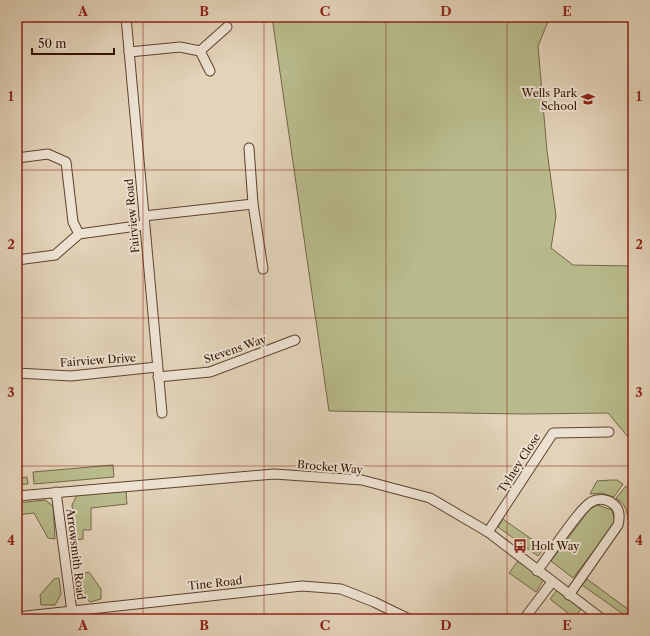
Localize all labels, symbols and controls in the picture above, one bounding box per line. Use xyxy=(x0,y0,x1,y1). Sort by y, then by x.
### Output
text: A xyxy=(77,3,89,19)
text: B xyxy=(199,3,209,19)
text: C xyxy=(320,3,330,19)
text: D xyxy=(440,3,452,19)
text: E xyxy=(562,3,572,19)
scale bar xyxy=(32,30,114,56)
text: 50 m xyxy=(38,36,67,51)
place label: Wells Park School xyxy=(521,86,578,113)
text: 1 xyxy=(8,88,14,104)
text: 1 xyxy=(636,88,642,104)
school or university icon: Wells Park School xyxy=(580,91,596,107)
street label: Fairview Road xyxy=(122,178,142,254)
text: 2 xyxy=(7,236,15,252)
text: 2 xyxy=(635,236,643,252)
street label: Stevens Way xyxy=(202,331,269,366)
street label: Fairview Drive xyxy=(60,350,136,370)
text: 3 xyxy=(7,384,15,400)
text: 3 xyxy=(635,384,643,400)
street label: Tylney Close xyxy=(495,431,543,495)
street label: Brocket Way xyxy=(297,457,364,477)
street label: Arrowsmith Road xyxy=(63,507,89,601)
text: 4 xyxy=(7,532,15,548)
text: 4 xyxy=(635,532,643,548)
bus stop icon: Holt Way xyxy=(512,538,528,554)
place label: Holt Way xyxy=(531,539,580,553)
street label: Tine Road xyxy=(187,573,243,593)
text: A xyxy=(77,617,89,633)
text: B xyxy=(199,617,209,633)
text: C xyxy=(320,617,330,633)
text: D xyxy=(440,617,452,633)
text: E xyxy=(562,617,572,633)

